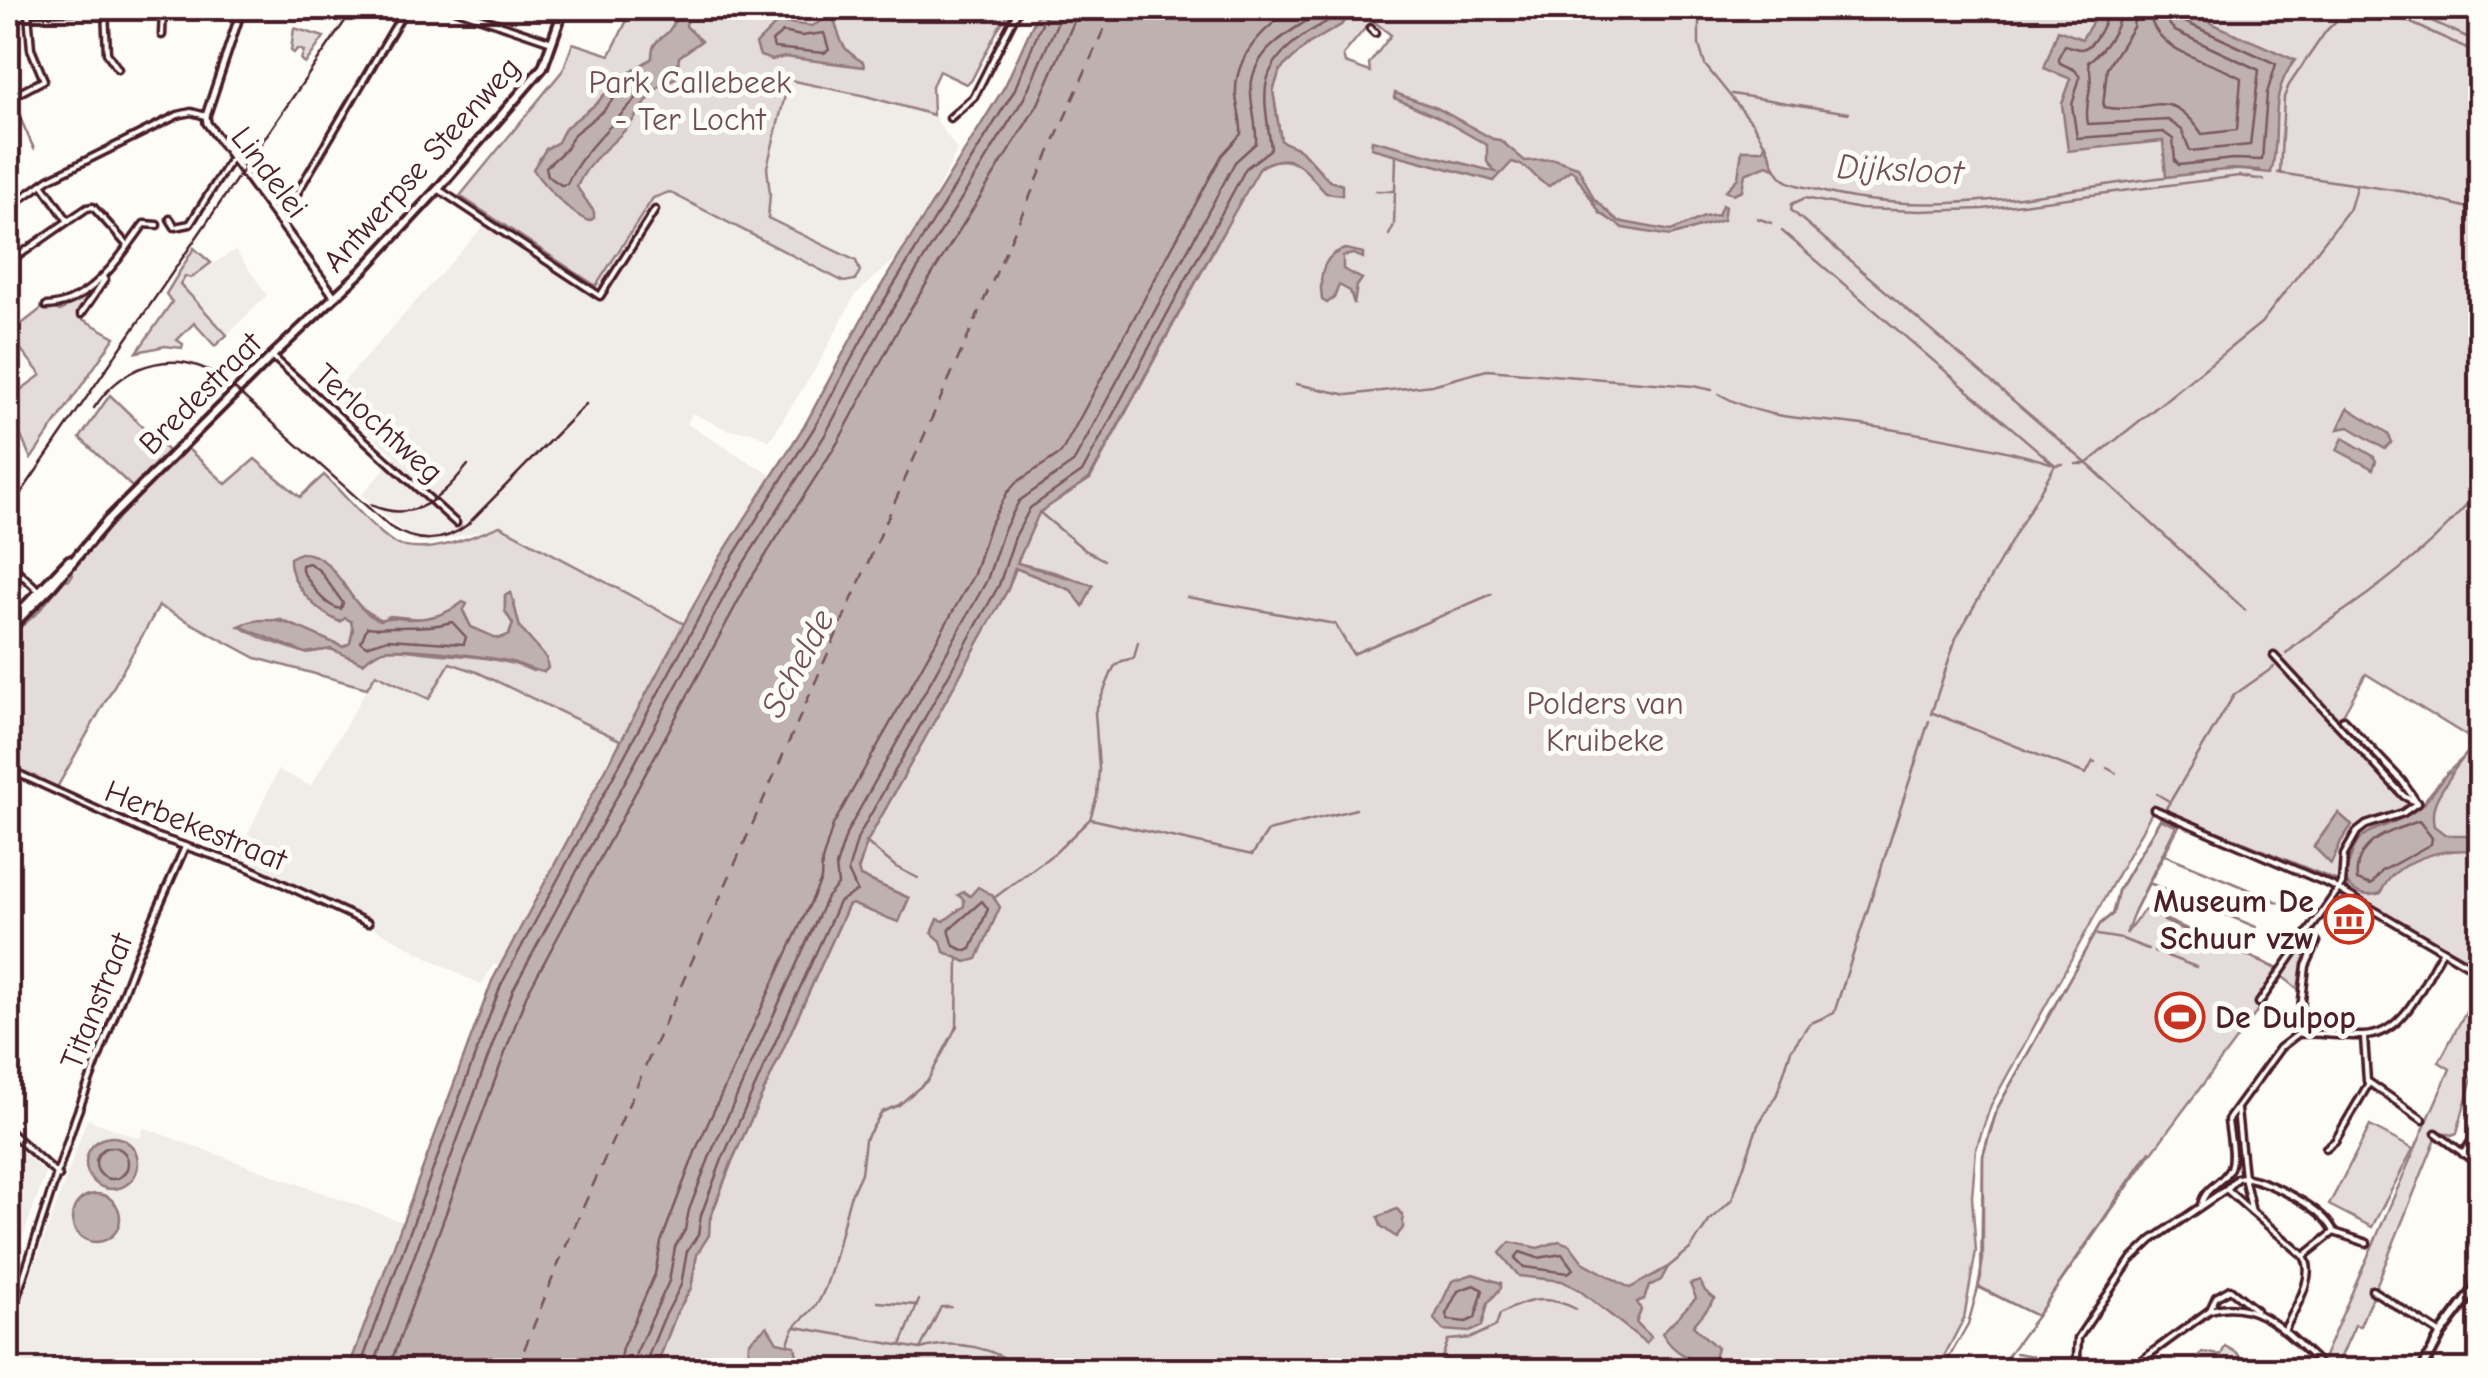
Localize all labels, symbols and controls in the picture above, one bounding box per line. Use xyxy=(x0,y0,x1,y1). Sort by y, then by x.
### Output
street label: Antwerpse Steenweg xyxy=(315,49,528,280)
park label: Park Callebeek - Ter Locht xyxy=(589,64,792,138)
street label: Lindelei xyxy=(223,120,316,225)
water label: Dijksloot xyxy=(1836,146,1967,193)
street label: Bredestraat xyxy=(132,324,270,462)
street label: Terlochtweg xyxy=(307,356,451,491)
water label: Schelde xyxy=(752,602,843,724)
park label: Polders van Kruibeke xyxy=(1526,685,1684,759)
street label: Herbekestraat xyxy=(100,772,293,879)
place label: Museum De Schuur vzw xyxy=(2153,883,2314,957)
museum icon: Museum De Schuur vzw xyxy=(2323,893,2375,945)
street label: Titanstraat xyxy=(52,927,141,1074)
sports icon: De Dulpop xyxy=(2154,991,2206,1043)
place label: De Dulpop xyxy=(2215,999,2356,1036)

